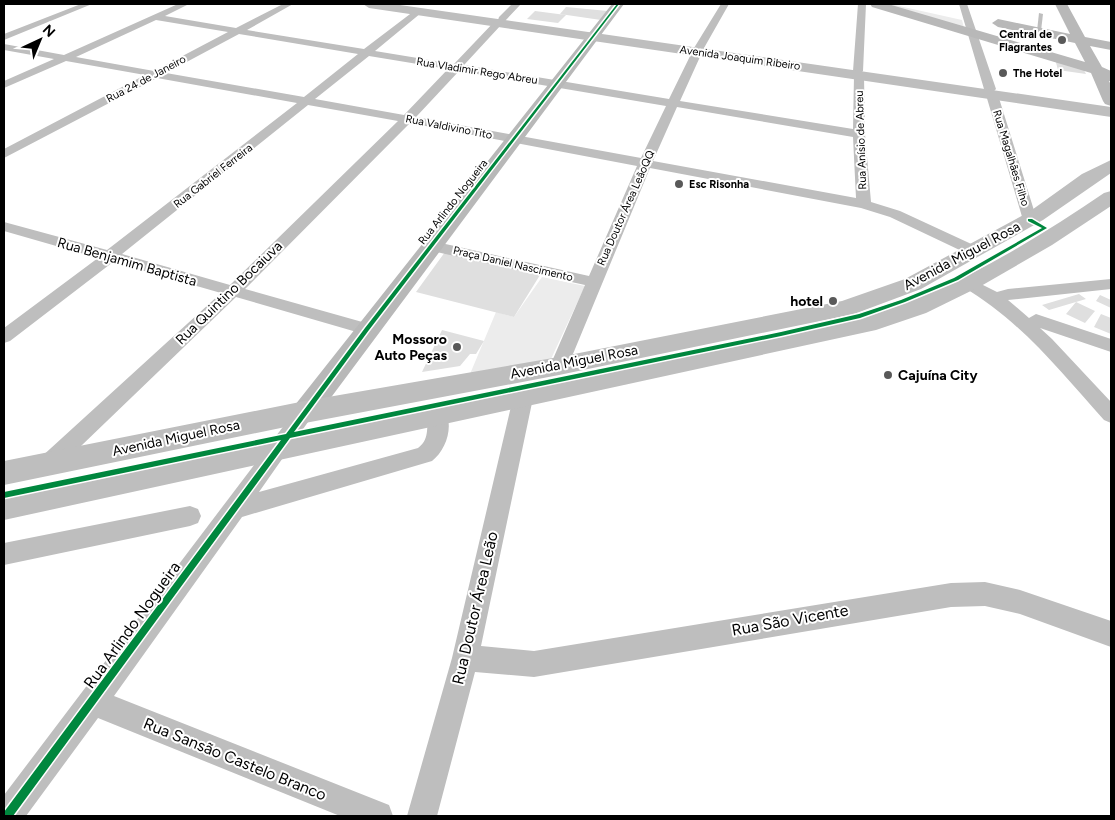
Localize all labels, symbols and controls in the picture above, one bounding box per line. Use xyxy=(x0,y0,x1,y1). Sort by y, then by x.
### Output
north arrow xyxy=(15,15,65,65)
text: N xyxy=(39,21,58,41)
place label: Central de Flagrantes xyxy=(999,28,1052,54)
marker: Central de Flagrantes xyxy=(1056,34,1068,46)
street label: Avenida Joaquim Ribeiro xyxy=(679,43,801,73)
street label: Rua 24 de Janeiro xyxy=(104,53,188,105)
street label: Rua Vladimir Rego Abreu xyxy=(415,55,539,87)
marker: The Hotel xyxy=(997,67,1009,79)
place label: The Hotel xyxy=(1013,67,1062,80)
street label: Rua Anísio de Abreu xyxy=(853,90,869,190)
street label: Rua Magalhães Filho xyxy=(990,108,1032,208)
street label: Rua Valdivino Tito xyxy=(404,112,494,142)
street label: Rua Gabriel Ferreira xyxy=(171,141,255,211)
street label: Rua Doutor Área LeãoQQ xyxy=(595,148,657,268)
street label: Rua Arlindo Nogueira xyxy=(416,157,490,247)
marker: Esc Risonha xyxy=(673,178,685,190)
place label: Esc Risonha xyxy=(689,178,749,191)
street label: Avenida Miguel Rosa xyxy=(901,218,1023,294)
street label: Rua Benjamim Baptista xyxy=(55,234,199,290)
street label: Rua Quintino Bocaiuva xyxy=(172,238,286,348)
street label: Praça Daniel Nascimento xyxy=(452,244,574,284)
place label: hotel xyxy=(790,293,823,310)
marker: hotel xyxy=(827,295,839,307)
place label: Mossoro Auto Peças xyxy=(374,331,447,364)
marker: Mossoro Auto Peças xyxy=(451,341,463,353)
street label: Avenida Miguel Rosa xyxy=(509,341,639,383)
place label: Cajuína City xyxy=(898,367,978,384)
marker: Cajuína City xyxy=(882,369,894,381)
street label: Avenida Miguel Rosa xyxy=(111,416,241,460)
street label: Rua Doutor Área Leão xyxy=(448,530,502,686)
street label: Rua Arlindo Nogueira xyxy=(80,558,184,692)
street label: Rua São Vicente xyxy=(730,600,850,640)
street label: Rua Sansão Castelo Branco xyxy=(141,714,329,804)

